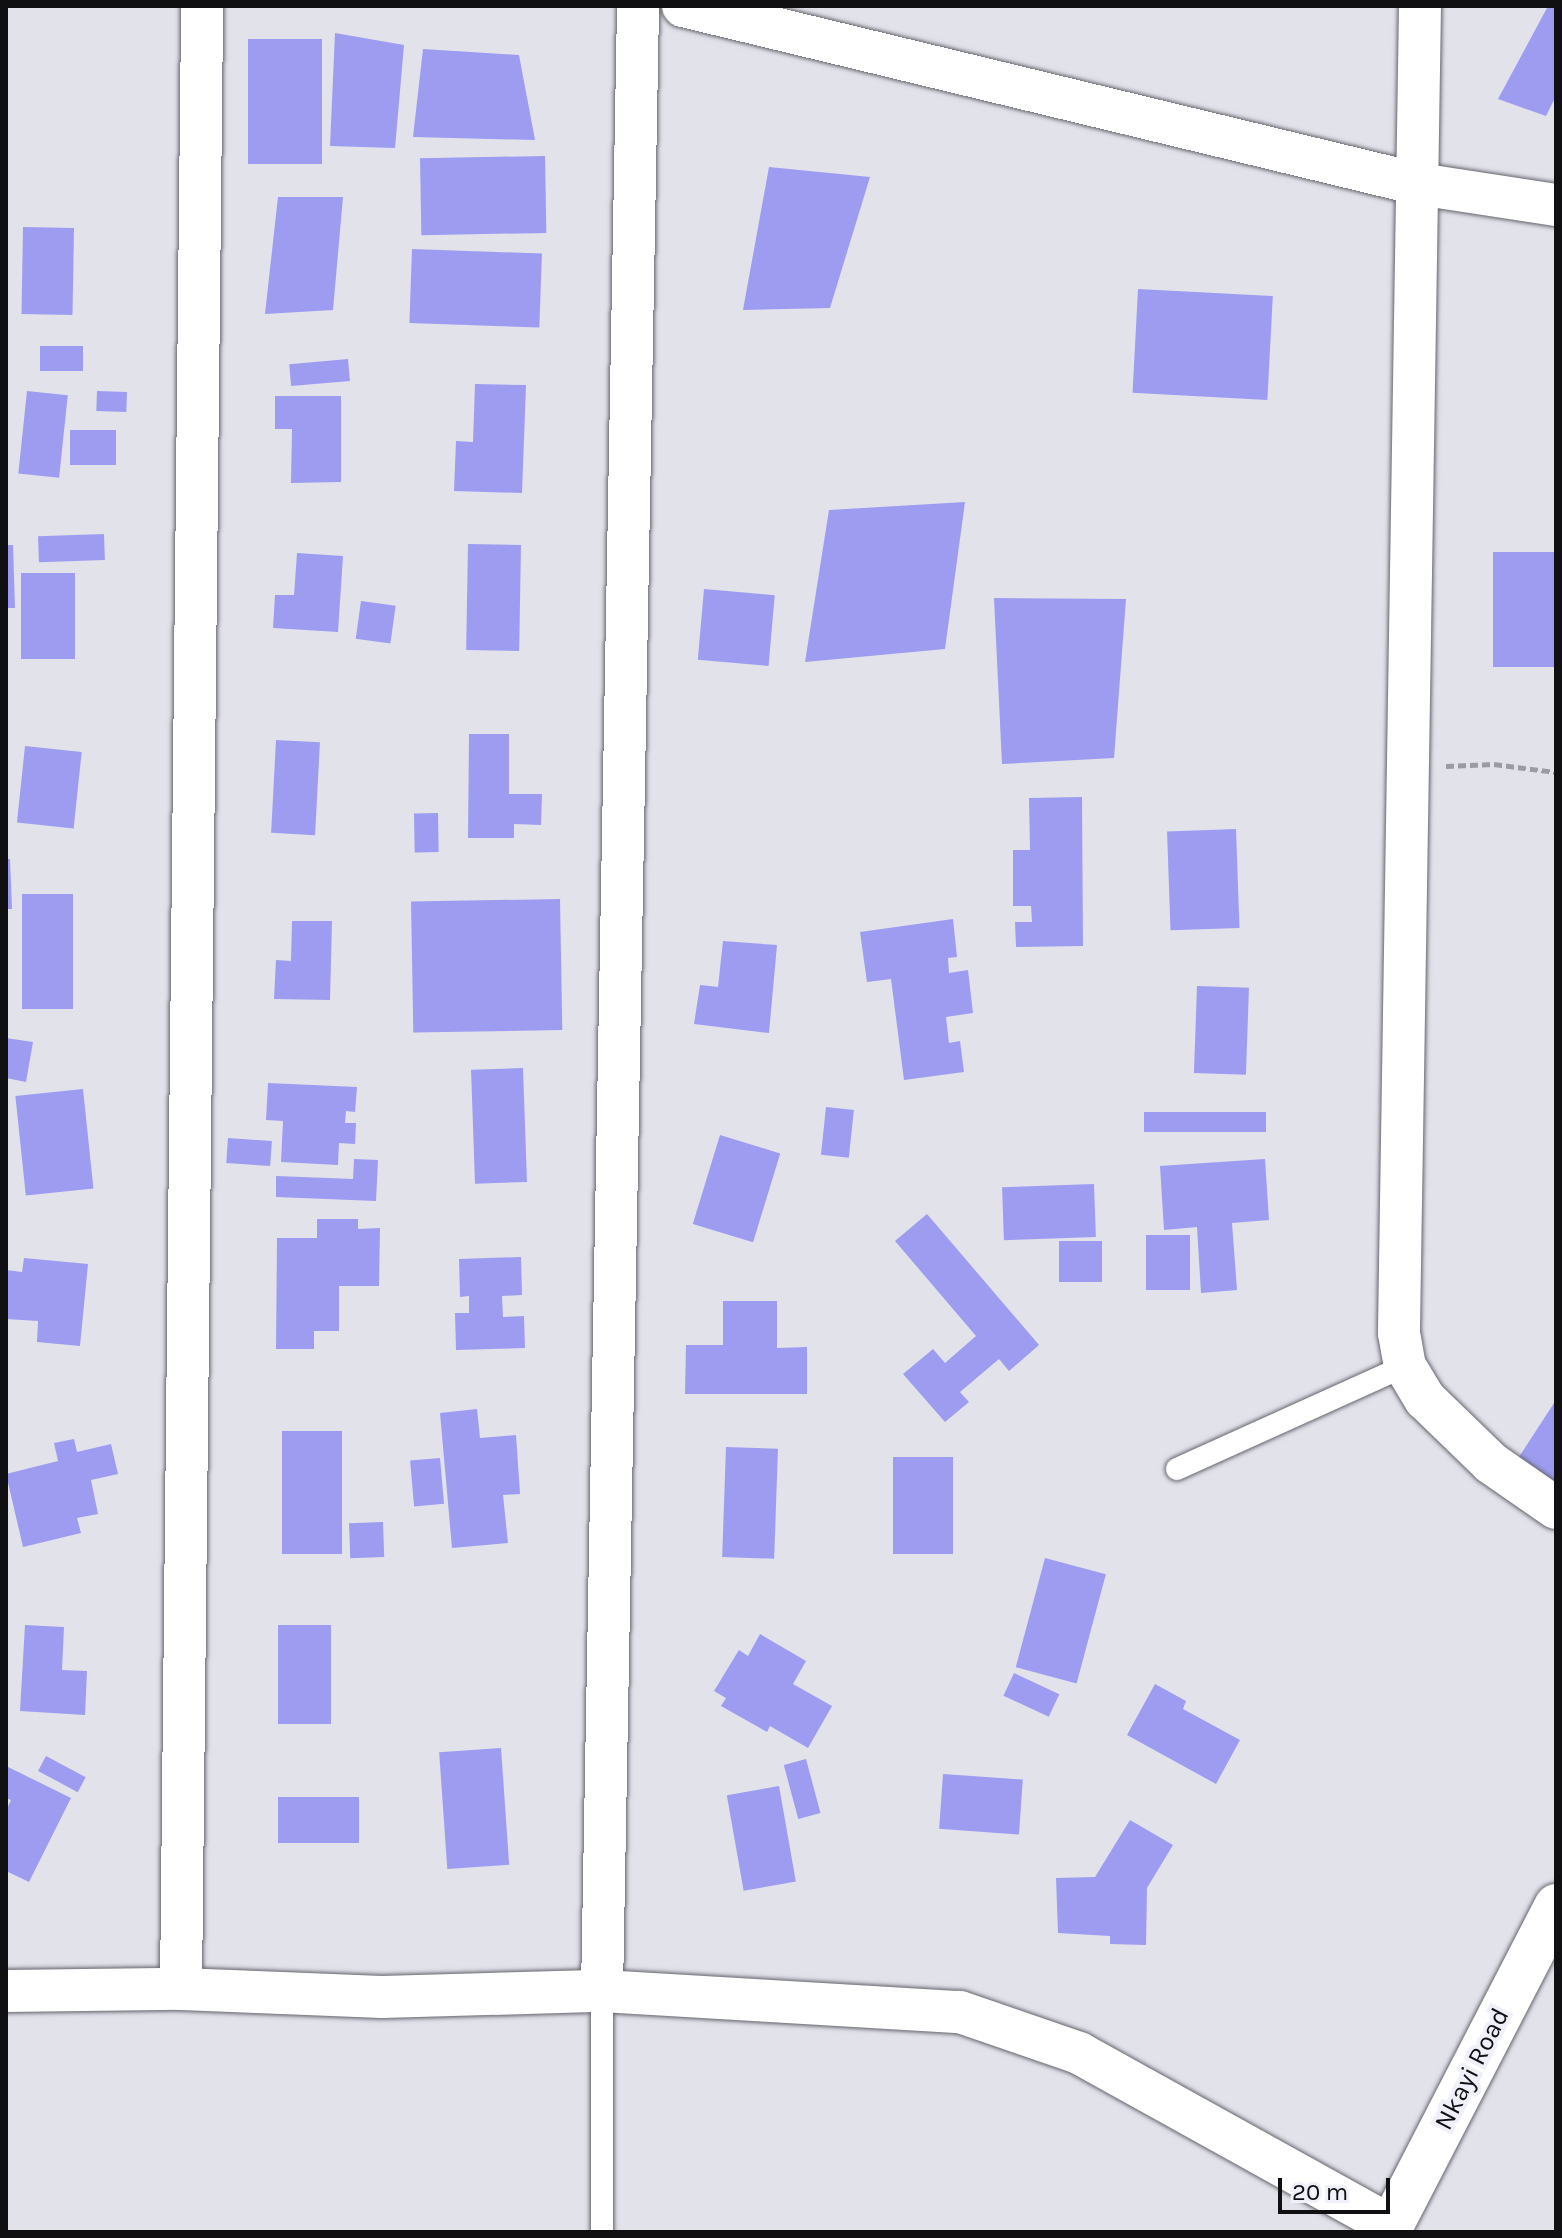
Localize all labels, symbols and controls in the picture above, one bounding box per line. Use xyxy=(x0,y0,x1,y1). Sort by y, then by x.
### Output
street label: Nkayi Road xyxy=(1428,2003,1516,2135)
scale bar xyxy=(1282,2162,1394,2212)
text: 20 m xyxy=(1292,2178,1348,2206)

